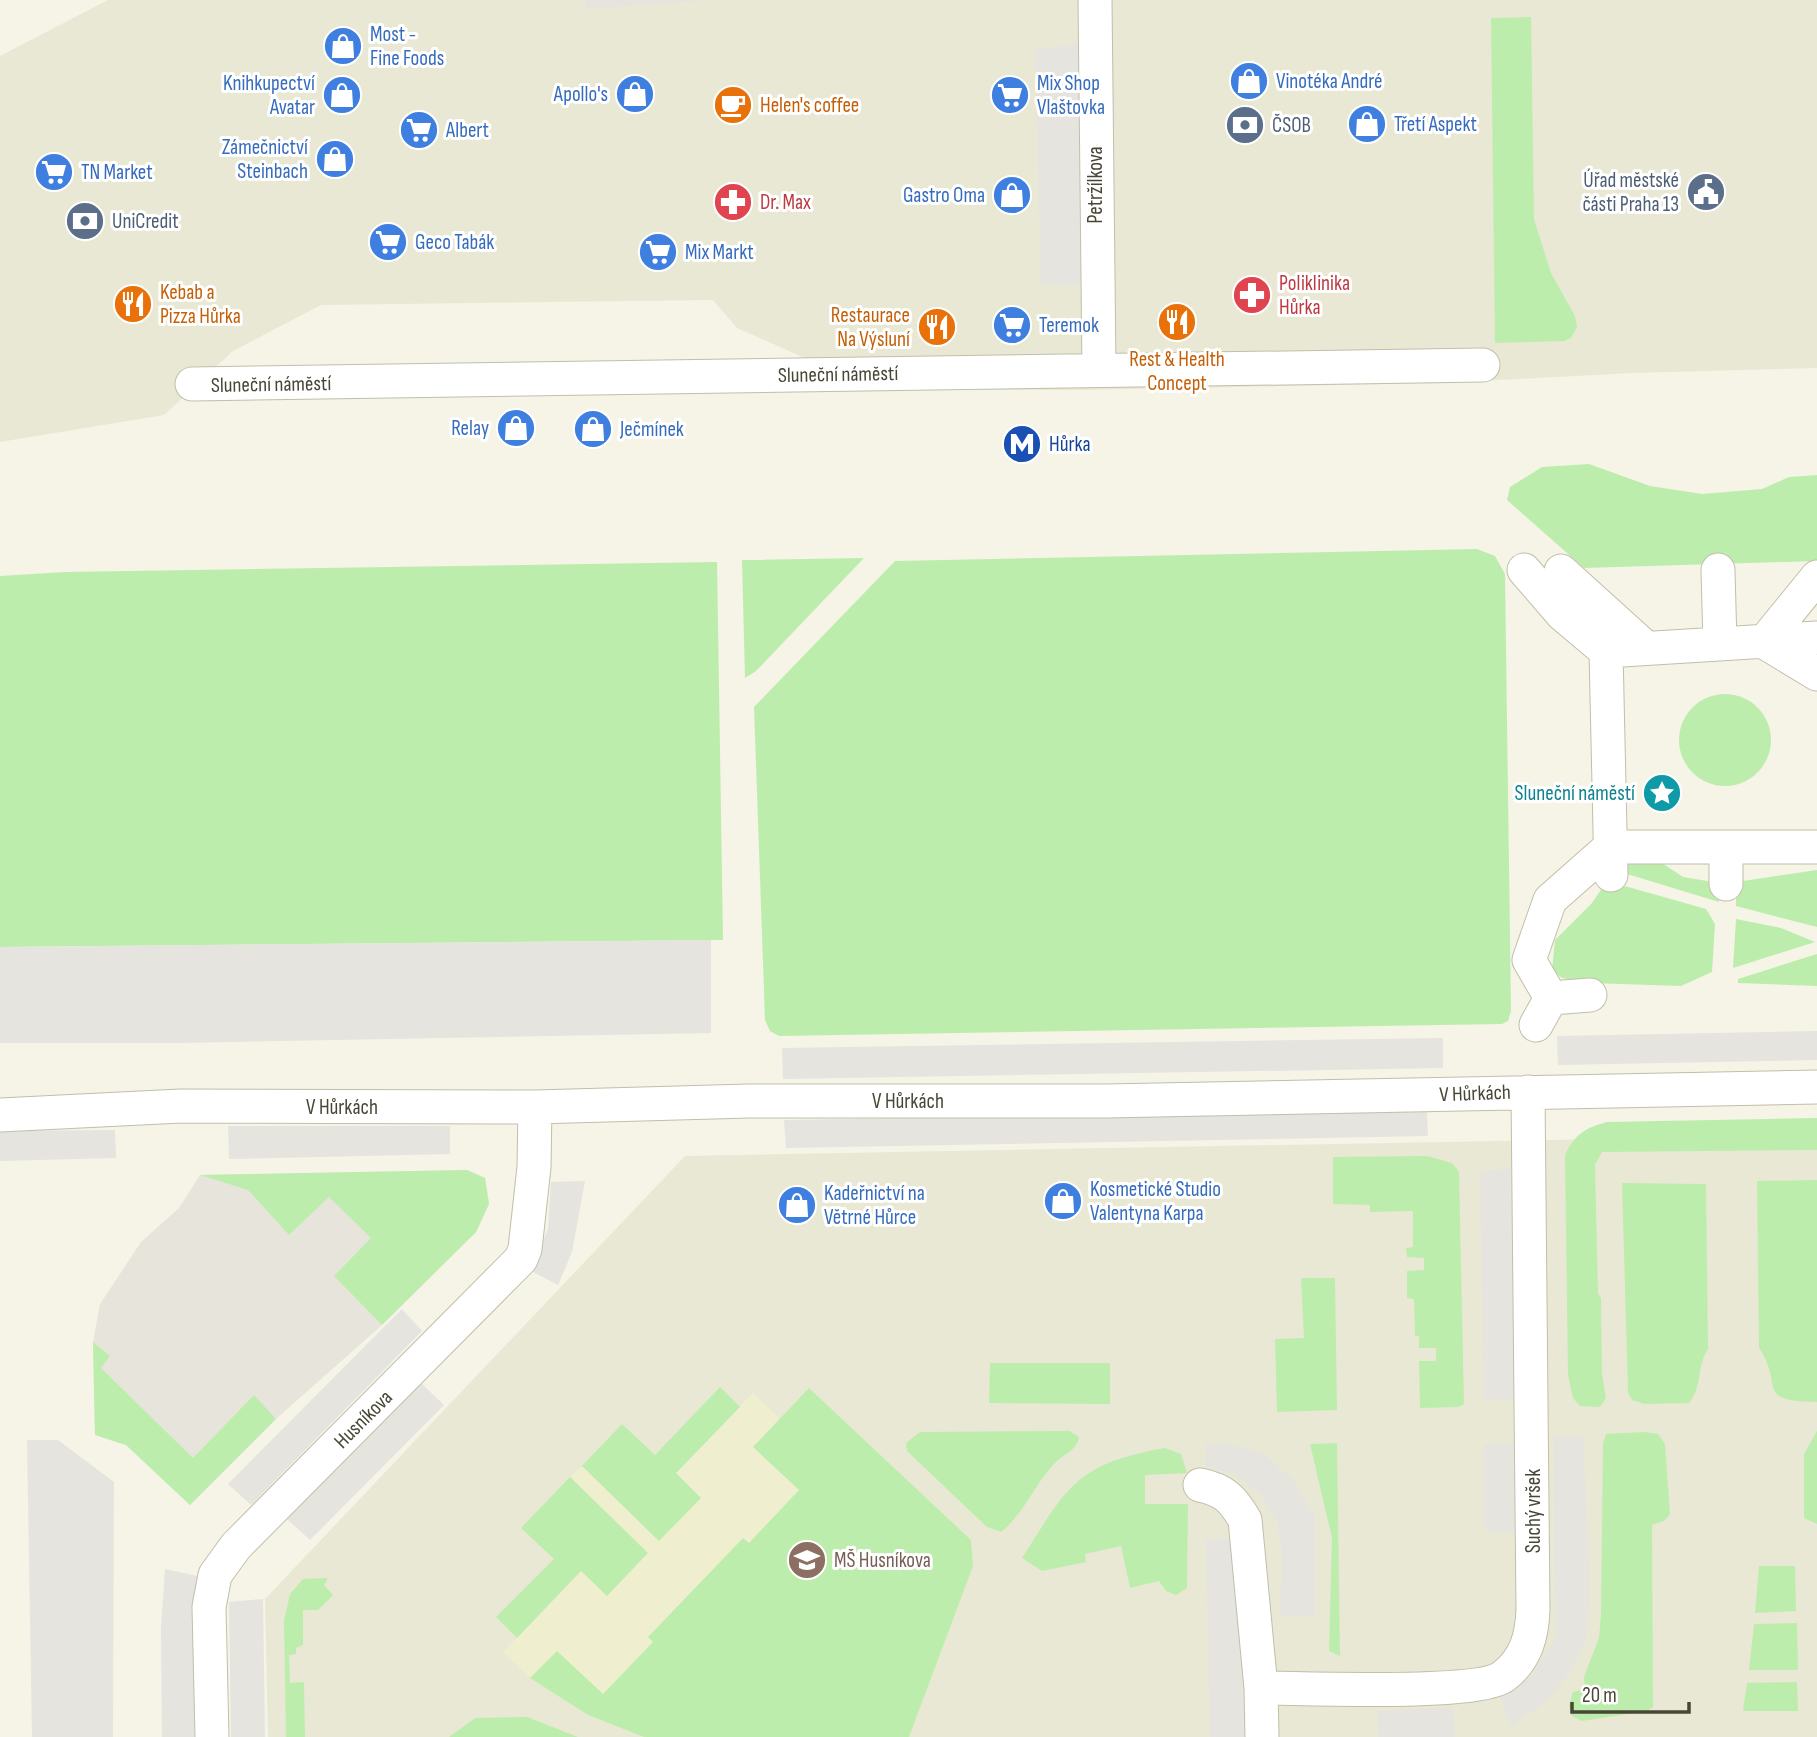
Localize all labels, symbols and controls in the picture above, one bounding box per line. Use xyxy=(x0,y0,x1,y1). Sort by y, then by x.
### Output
place label: Most - Fine Foods xyxy=(370,22,444,71)
shop icon: Most - Fine Foods xyxy=(322,25,364,67)
shop icon: Vinotéka André xyxy=(1228,60,1270,102)
place label: Vinotéka André xyxy=(1276,69,1382,94)
place label: Knihkupectví Avatar xyxy=(223,71,315,120)
place label: Mix Shop Vlaštovka xyxy=(1037,71,1105,120)
shop icon: Apollo's xyxy=(614,73,656,115)
shop icon: Knihkupectví Avatar xyxy=(321,74,363,116)
supermarket icon: Mix Shop Vlaštovka xyxy=(989,74,1031,116)
place label: Apollo's xyxy=(553,82,608,107)
cafe icon: Helen's coffee xyxy=(712,84,754,126)
place label: Helen's coffee xyxy=(760,93,859,118)
shop icon: Třetí Aspekt xyxy=(1346,103,1388,145)
bank icon: ČSOB xyxy=(1224,104,1266,146)
supermarket icon: Albert xyxy=(398,109,440,151)
place label: Třetí Aspekt xyxy=(1394,112,1477,137)
place label: ČSOB xyxy=(1272,113,1311,138)
place label: Albert xyxy=(445,118,489,143)
place label: Zámečnictví Steinbach xyxy=(222,135,308,184)
shop icon: Zámečnictví Steinbach xyxy=(314,138,356,180)
street label: Petržílkova xyxy=(1083,146,1108,224)
supermarket icon: TN Market xyxy=(33,151,75,193)
place label: TN Market xyxy=(81,160,153,185)
place label: Úřad městské části Praha 13 xyxy=(1582,168,1679,217)
public building icon: Úřad městské části Praha 13 xyxy=(1685,171,1727,213)
shop icon: Gastro Oma xyxy=(991,174,1033,216)
pharmacy icon: Dr. Max xyxy=(712,181,754,223)
place label: Gastro Oma xyxy=(903,183,985,208)
place label: Dr. Max xyxy=(760,190,811,215)
bank icon: UniCredit xyxy=(64,200,106,242)
place label: UniCredit xyxy=(112,209,179,234)
supermarket icon: Geco Tabák xyxy=(367,221,409,263)
place label: Geco Tabák xyxy=(415,230,494,255)
supermarket icon: Mix Markt xyxy=(637,231,679,273)
place label: Mix Markt xyxy=(685,240,754,265)
place label: Poliklinika Hůrka xyxy=(1279,271,1350,320)
pharmacy icon: Poliklinika Hůrka xyxy=(1231,274,1273,316)
place label: Kebab a Pizza Hůrka xyxy=(160,280,241,329)
restaurant icon: Kebab a Pizza Hůrka xyxy=(112,283,154,325)
restaurant icon: Rest & Health Concept xyxy=(1156,301,1198,343)
place label: Restaurace Na Výsluní xyxy=(831,303,910,352)
supermarket icon: Teremok xyxy=(991,304,1033,346)
restaurant icon: Restaurace Na Výsluní xyxy=(916,306,958,348)
place label: Teremok xyxy=(1039,313,1099,338)
place label: Rest & Health Concept xyxy=(1129,347,1225,396)
street label: Sluneční náměstí xyxy=(778,361,899,388)
street label: Sluneční náměstí xyxy=(211,371,332,398)
shop icon: Relay xyxy=(495,407,537,449)
shop icon: Ječmínek xyxy=(572,408,614,450)
place label: Relay xyxy=(451,416,489,441)
place label: Ječmínek xyxy=(619,417,684,442)
metro station icon: Hůrka xyxy=(1001,423,1043,465)
place label: Hůrka xyxy=(1049,432,1091,457)
place icon: Sluneční náměstí xyxy=(1641,772,1683,814)
place label: Sluneční náměstí xyxy=(1515,781,1635,806)
street label: V Hůrkách xyxy=(1439,1080,1511,1107)
street label: V Hůrkách xyxy=(872,1089,944,1114)
street label: V Hůrkách xyxy=(306,1095,378,1120)
place label: Kosmetické Studio Valentyna Karpa xyxy=(1090,1177,1221,1226)
shop icon: Kosmetické Studio Valentyna Karpa xyxy=(1042,1180,1084,1222)
place label: Kadeřnictví na Větrné Hůrce xyxy=(824,1181,925,1230)
shop icon: Kadeřnictví na Větrné Hůrce xyxy=(776,1184,818,1226)
street label: Husníkova xyxy=(329,1385,398,1454)
street label: Suchý vršek xyxy=(1521,1469,1546,1553)
school or university icon: MŠ Husníkova xyxy=(786,1539,828,1581)
place label: MŠ Husníkova xyxy=(834,1548,931,1573)
scale bar xyxy=(1572,1670,1689,1714)
text: 20 m xyxy=(1582,1683,1617,1708)

